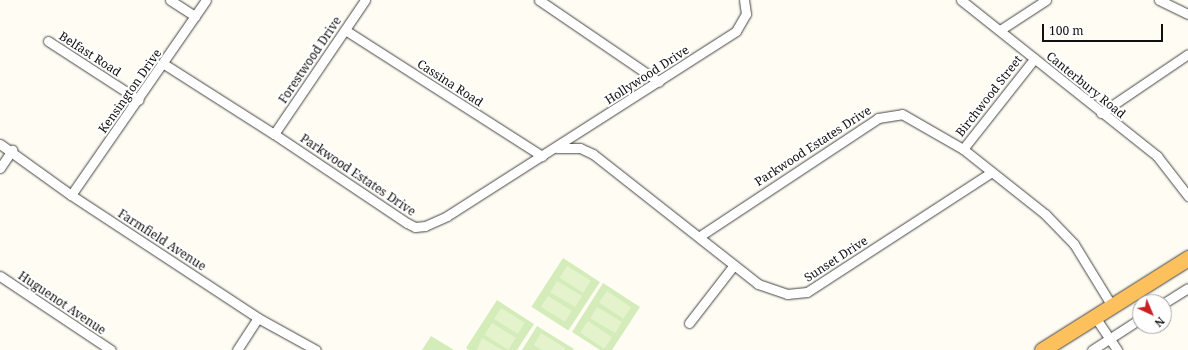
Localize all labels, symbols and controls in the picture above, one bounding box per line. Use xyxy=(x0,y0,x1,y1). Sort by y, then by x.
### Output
street label: Forestwood Drive xyxy=(276,14,344,106)
scale bar xyxy=(1044,16,1165,42)
text: 100 m xyxy=(1049,22,1084,39)
street label: Belfast Road xyxy=(56,29,124,79)
street label: Hollywood Drive xyxy=(602,43,692,107)
street label: Kensington Drive xyxy=(96,46,164,136)
street label: Canterbury Road xyxy=(1044,49,1128,121)
street label: Birchwood Street xyxy=(953,53,1025,139)
street label: Cassina Road xyxy=(414,56,486,110)
street label: Parkwood Estates Drive xyxy=(752,103,874,189)
street label: Parkwood Estates Drive xyxy=(298,131,418,219)
street label: Farmfield Avenue xyxy=(115,206,209,274)
street label: Sunset Drive xyxy=(802,233,870,285)
street label: Huguenot Avenue xyxy=(15,268,109,338)
north arrow xyxy=(1132,294,1172,334)
text: N xyxy=(1152,314,1168,331)

